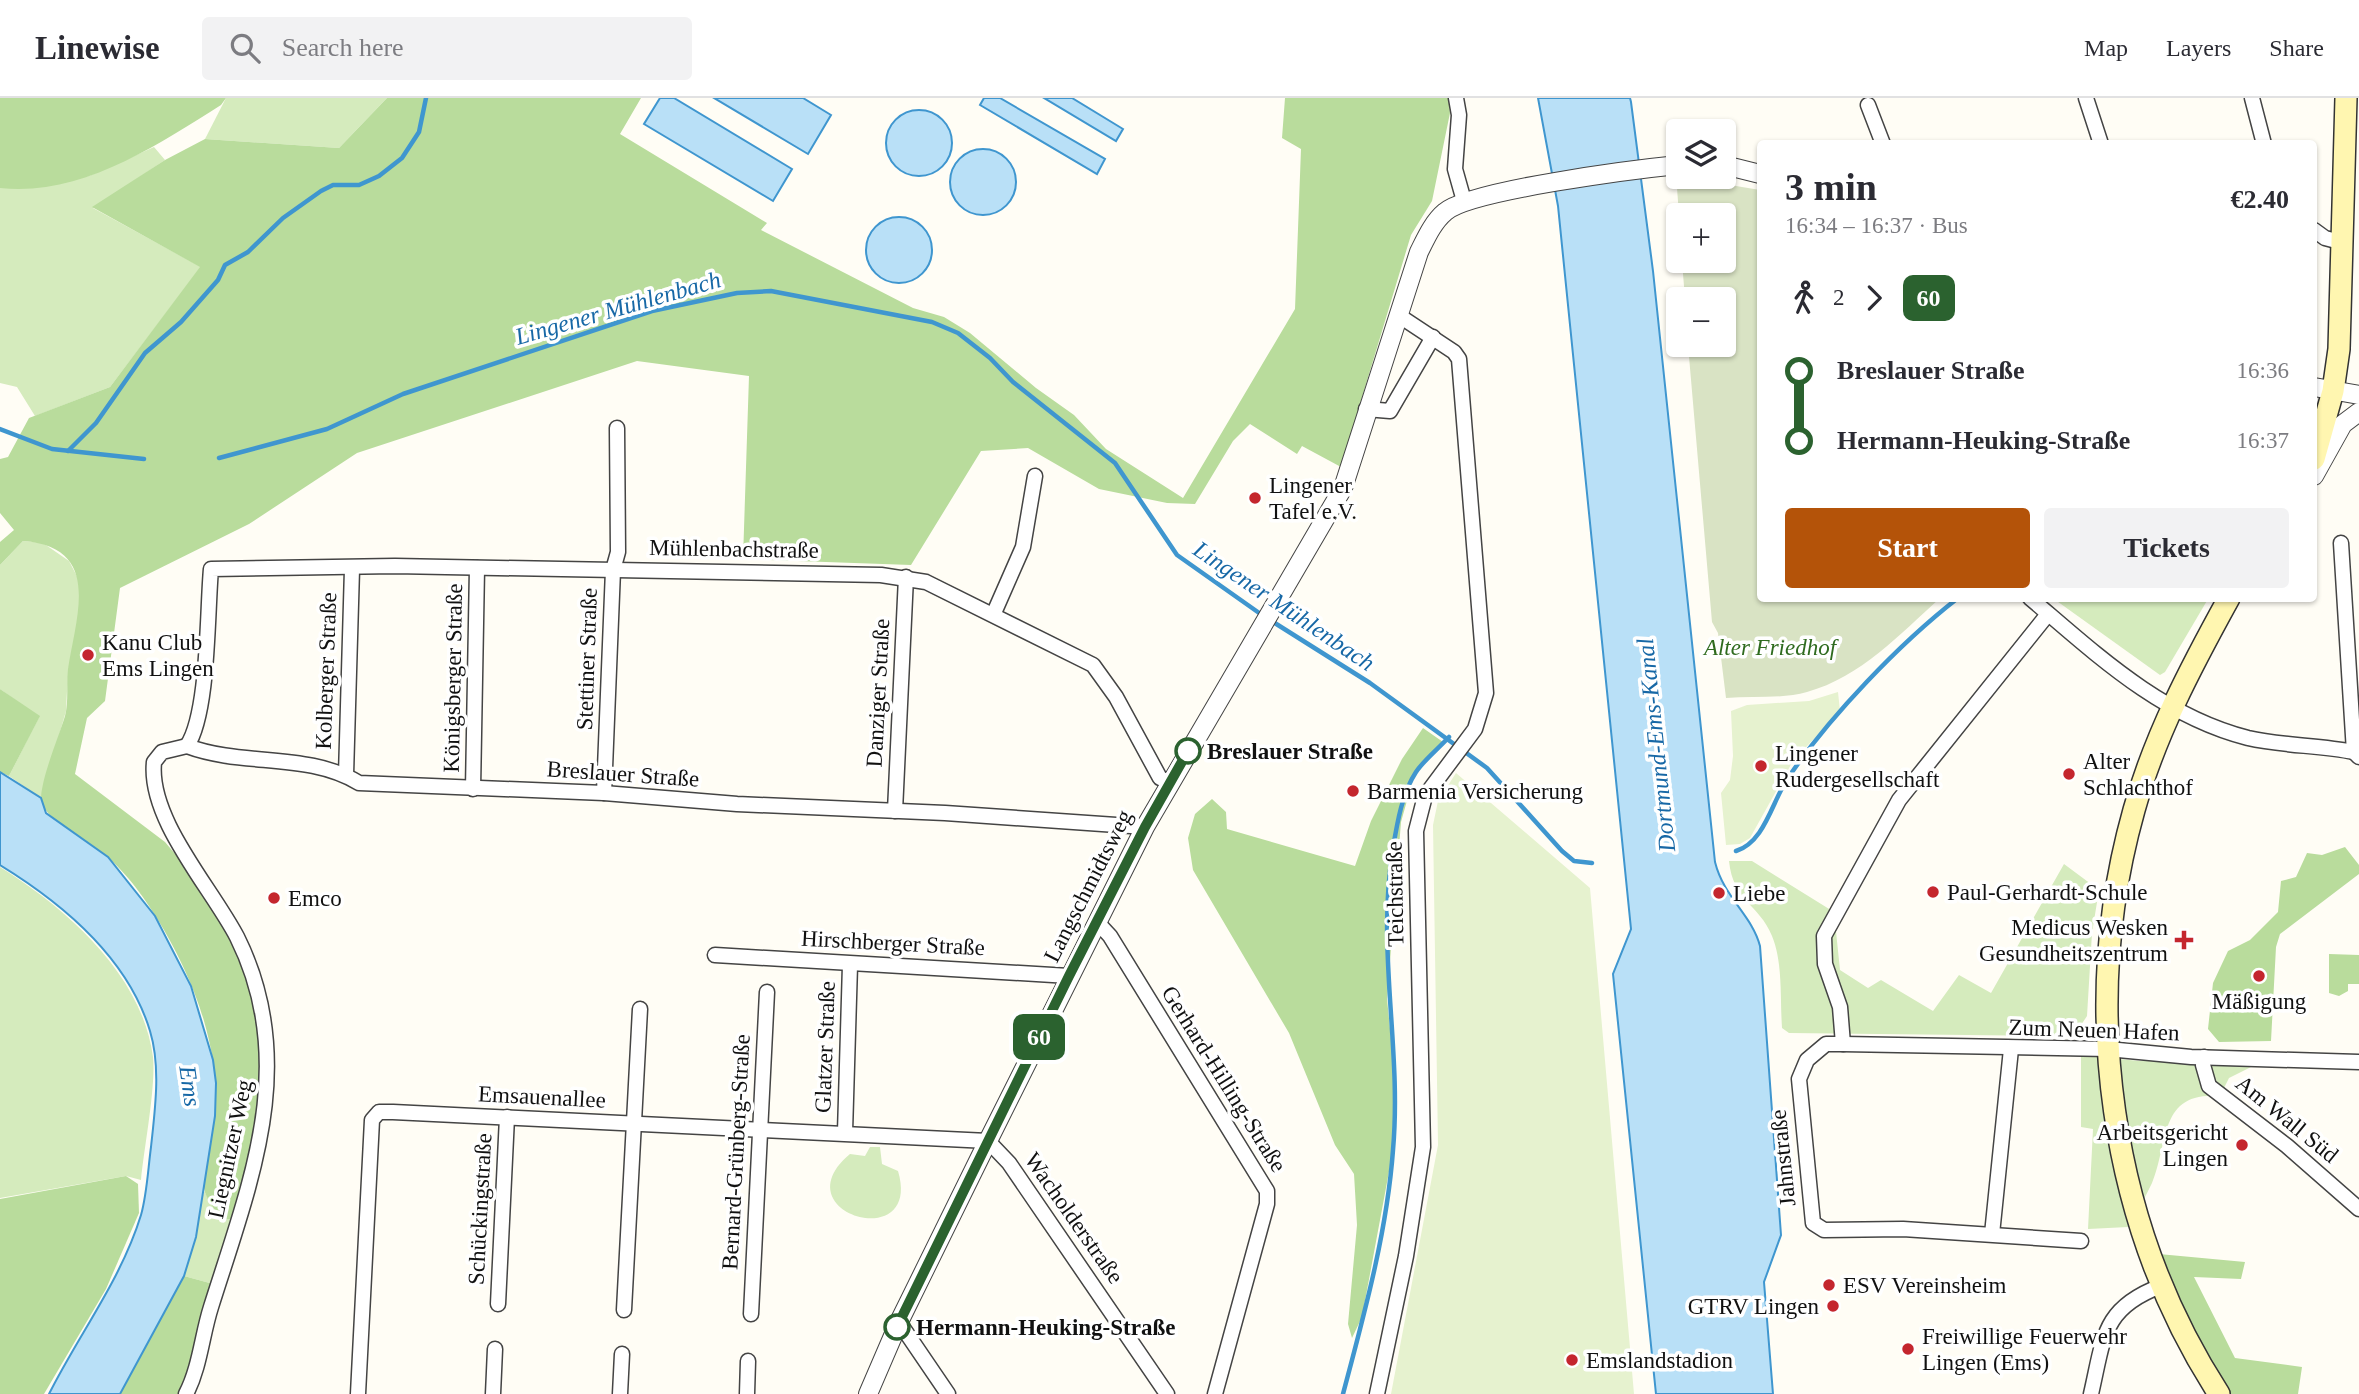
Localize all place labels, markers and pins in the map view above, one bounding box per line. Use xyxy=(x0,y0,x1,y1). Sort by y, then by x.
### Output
place label: Lingener Tafel e.V. xyxy=(1269,473,1357,524)
marker: Lingener Tafel e.V. xyxy=(1247,490,1263,506)
place label: Kanu Club Ems Lingen xyxy=(102,630,214,681)
marker: Kanu Club Ems Lingen xyxy=(80,647,96,663)
marker: Breslauer Straße xyxy=(1175,738,1201,764)
place label: Breslauer Straße xyxy=(1207,739,1373,764)
place label: Lingener Rudergesellschaft xyxy=(1775,741,1940,792)
place label: Alter Schlachthof xyxy=(2083,749,2193,800)
marker: Lingener Rudergesellschaft xyxy=(1753,758,1769,774)
marker: Alter Schlachthof xyxy=(2061,766,2077,782)
place label: Barmenia Versicherung xyxy=(1367,779,1584,804)
marker: Barmenia Versicherung xyxy=(1345,783,1361,799)
place label: Paul-Gerhardt-Schule xyxy=(1947,880,2148,905)
place label: Liebe xyxy=(1733,881,1785,906)
marker: Paul-Gerhardt-Schule xyxy=(1925,884,1941,900)
marker: Liebe xyxy=(1711,885,1727,901)
place label: Emco xyxy=(288,886,342,911)
marker: Emco xyxy=(266,890,282,906)
place label: Medicus Wesken Gesundheitszentrum xyxy=(1979,915,2168,966)
marker: Medicus Wesken Gesundheitszentrum xyxy=(2174,930,2194,950)
marker: Mäßigung xyxy=(2251,968,2267,984)
place label: Mäßigung xyxy=(2212,989,2307,1014)
place label: Arbeitsgericht Lingen xyxy=(2096,1120,2229,1171)
marker: Arbeitsgericht Lingen xyxy=(2234,1137,2250,1153)
place label: ESV Vereinsheim xyxy=(1843,1273,2006,1298)
marker: ESV Vereinsheim xyxy=(1821,1277,1837,1293)
place label: GTRV Lingen xyxy=(1688,1294,1819,1319)
marker: GTRV Lingen xyxy=(1825,1298,1841,1314)
marker: Hermann-Heuking-Straße xyxy=(884,1314,910,1340)
place label: Hermann-Heuking-Straße xyxy=(916,1315,1175,1340)
place label: Freiwillige Feuerwehr Lingen (Ems) xyxy=(1922,1324,2127,1375)
marker: Freiwillige Feuerwehr Lingen (Ems) xyxy=(1900,1341,1916,1357)
place label: Emslandstadion xyxy=(1586,1348,1733,1373)
marker: Emslandstadion xyxy=(1564,1352,1580,1368)

